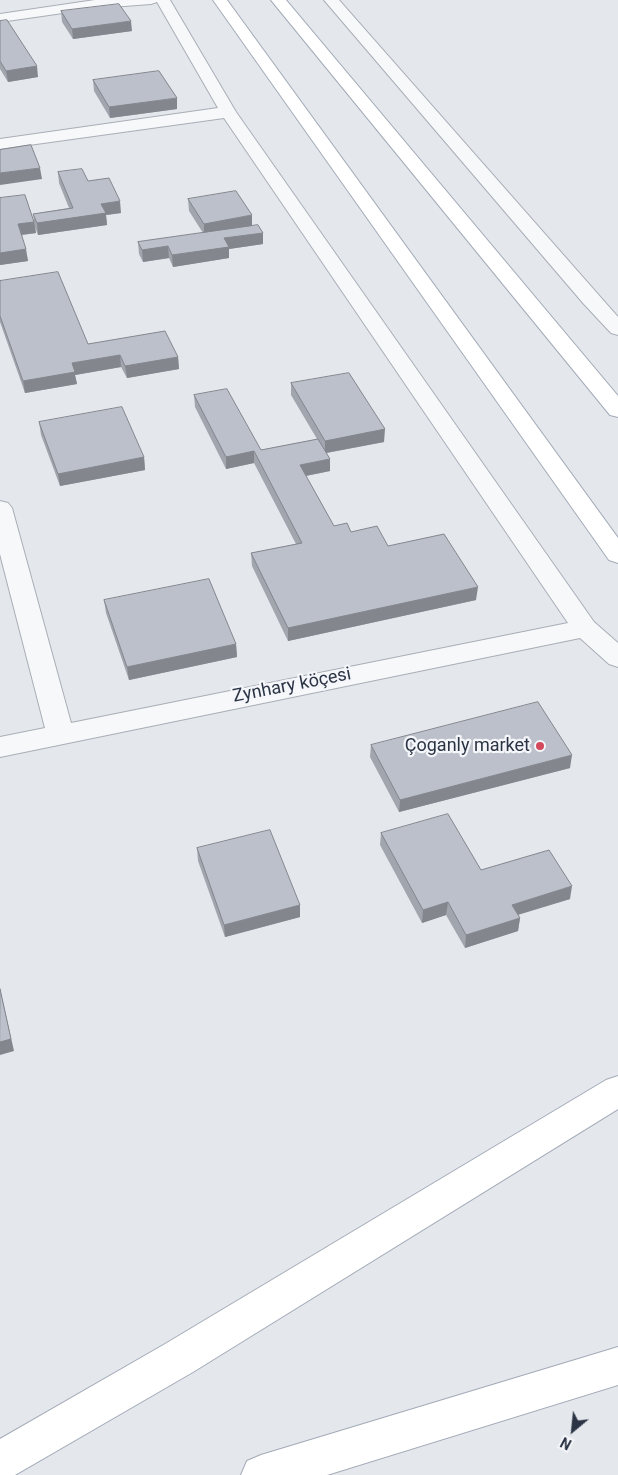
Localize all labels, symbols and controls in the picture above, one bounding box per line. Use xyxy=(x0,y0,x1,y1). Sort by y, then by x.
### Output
street label: Zynhary köçesi xyxy=(231,664,353,708)
place label: Çoganly market xyxy=(405,735,530,757)
marker: Çoganly market xyxy=(534,740,546,752)
north arrow xyxy=(548,1405,598,1455)
text: N xyxy=(558,1434,574,1453)

